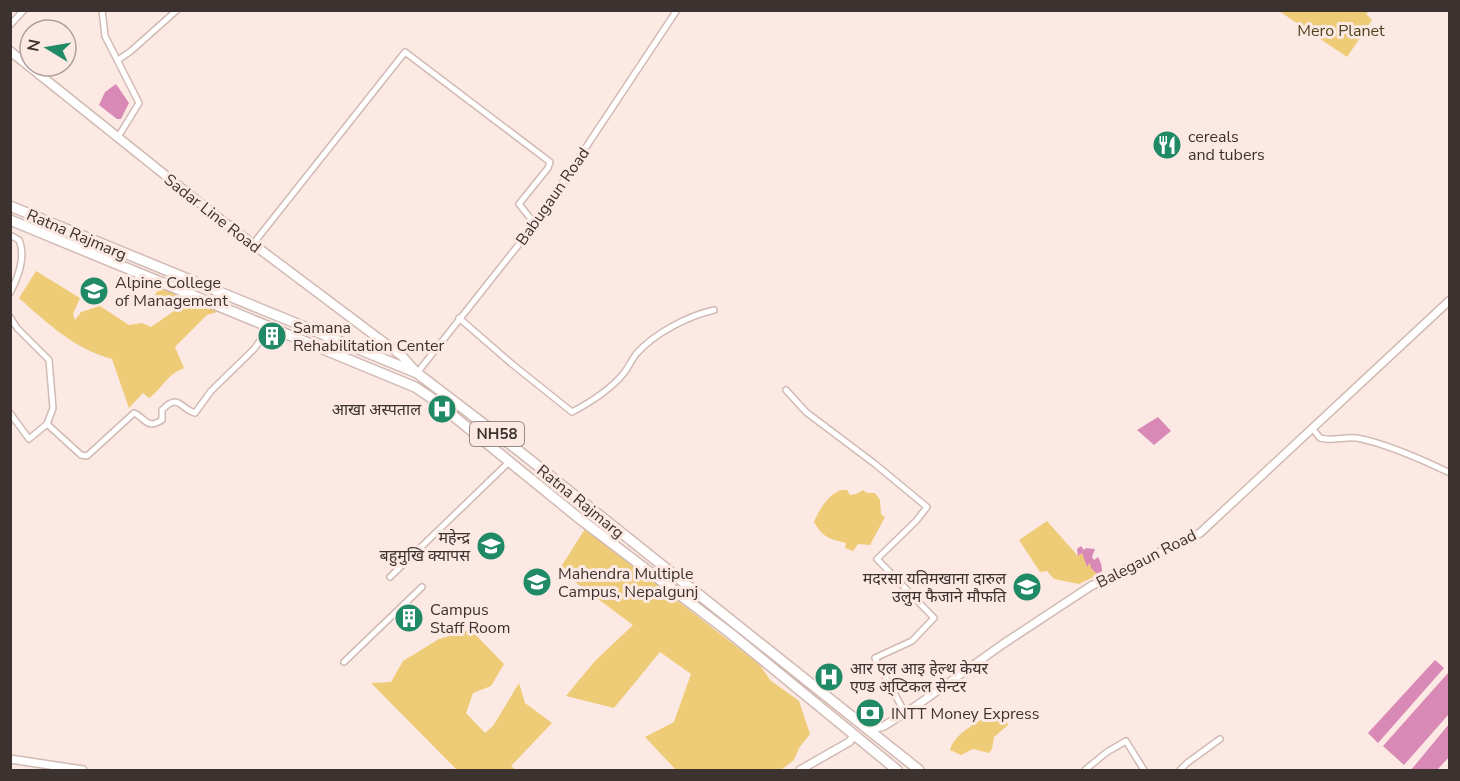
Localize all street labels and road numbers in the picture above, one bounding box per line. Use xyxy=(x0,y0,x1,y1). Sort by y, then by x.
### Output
street label: Babugaun Road xyxy=(511,143,595,250)
street label: Sadar Line Road xyxy=(159,169,265,259)
street label: Ratna Rajmarg xyxy=(23,204,130,266)
road number: NH58 xyxy=(470,422,524,446)
street label: Ratna Rajmarg xyxy=(532,460,629,544)
street label: Balegaun Road xyxy=(1093,524,1200,594)

